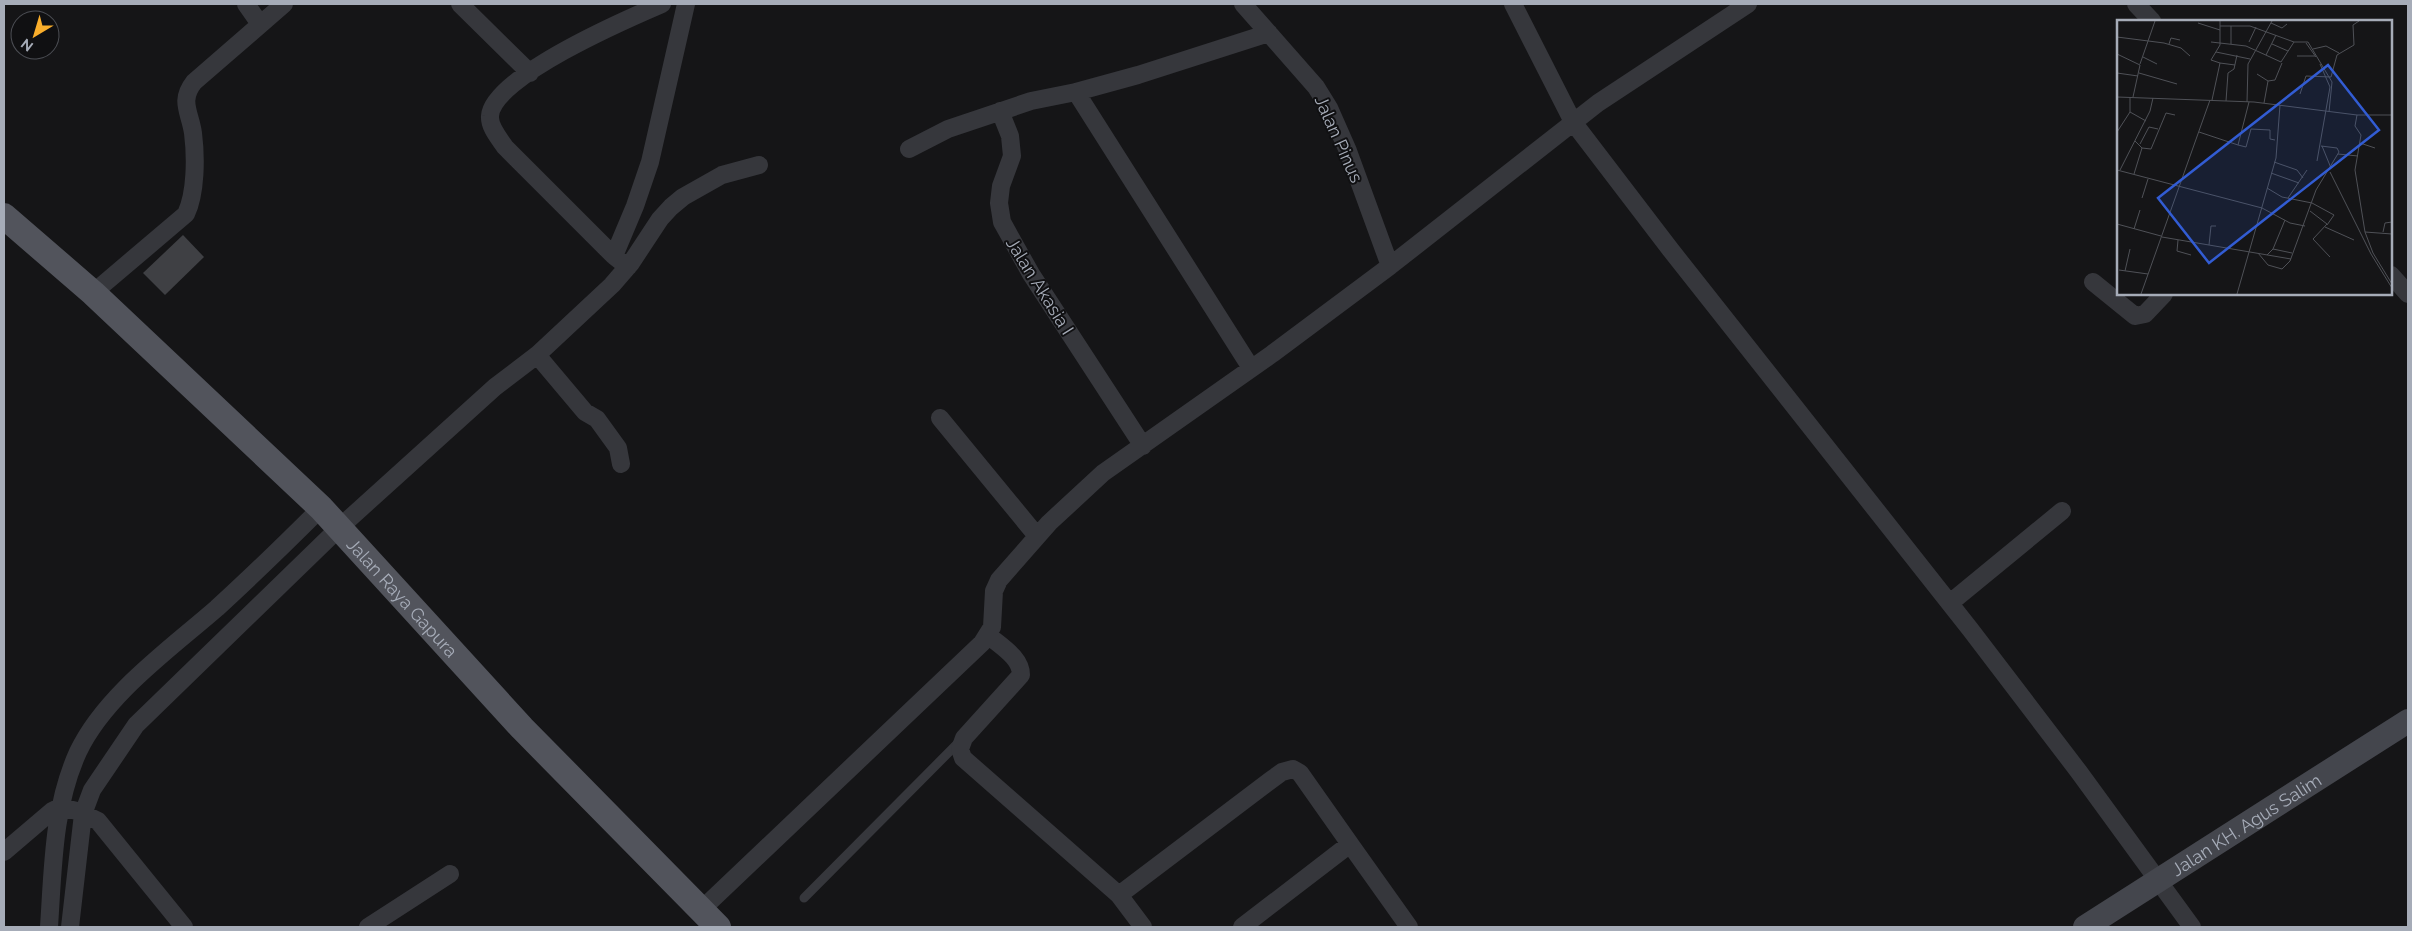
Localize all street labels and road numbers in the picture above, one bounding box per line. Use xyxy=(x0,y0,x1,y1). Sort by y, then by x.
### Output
street label: Jalan Pinus xyxy=(1310,92,1368,186)
street label: Jalan Akasia I xyxy=(1002,234,1078,338)
street label: Jalan Raya Gapura xyxy=(343,533,462,661)
street label: Jalan KH. Agus Salim xyxy=(2167,769,2325,880)

